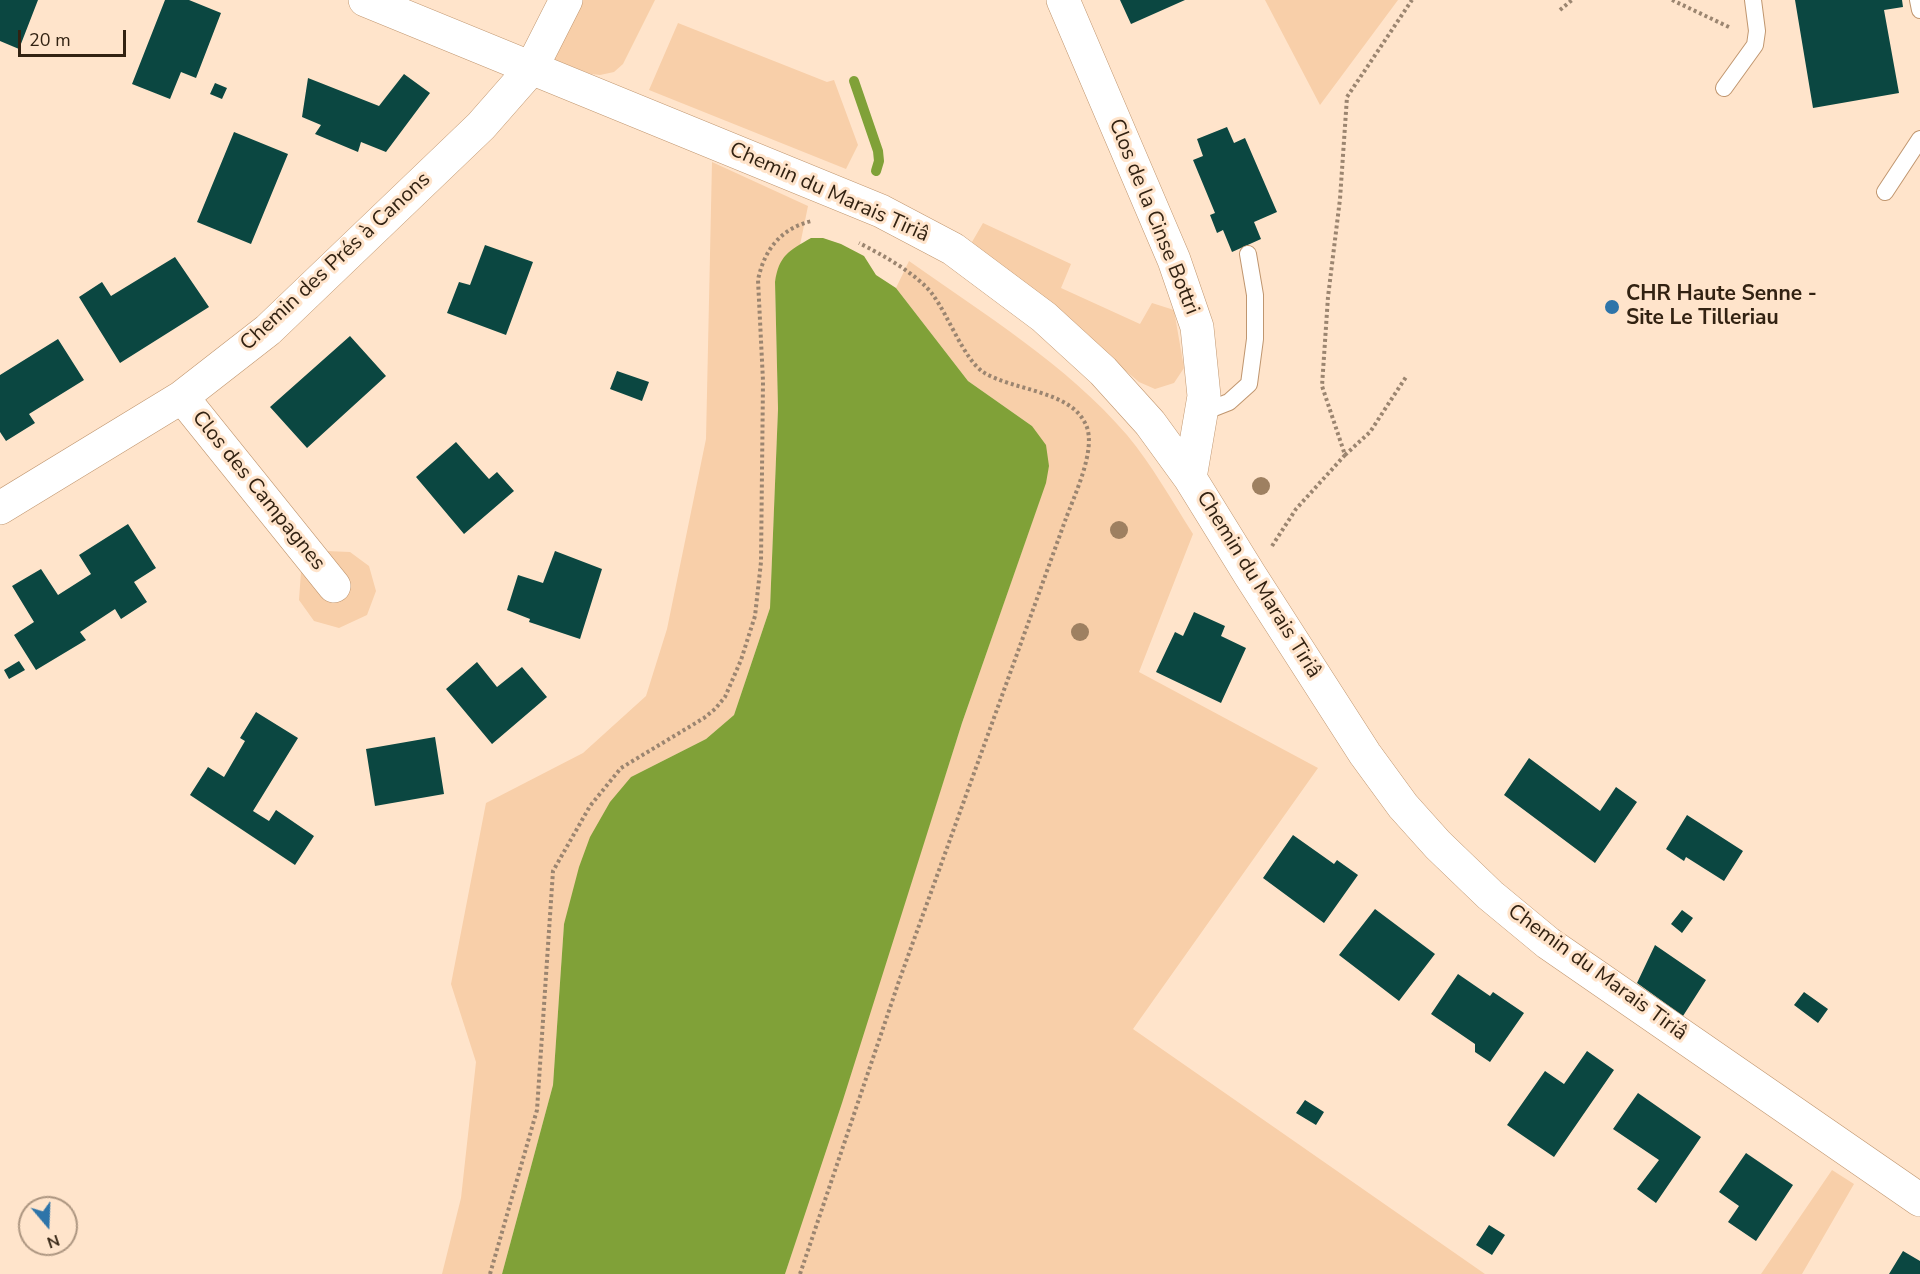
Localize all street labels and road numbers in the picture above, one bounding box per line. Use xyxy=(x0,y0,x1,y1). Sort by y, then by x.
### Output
street label: Clos de la Cinse Bottri xyxy=(1102,115,1204,319)
street label: Chemin du Marais Tiriâ xyxy=(725,138,933,248)
street label: Chemin des Prés à Canons xyxy=(236,167,436,357)
street label: Clos des Campagnes xyxy=(186,406,330,576)
street label: Chemin du Marais Tiriâ xyxy=(1190,487,1326,683)
street label: Chemin du Marais Tiriâ xyxy=(1502,899,1692,1047)

